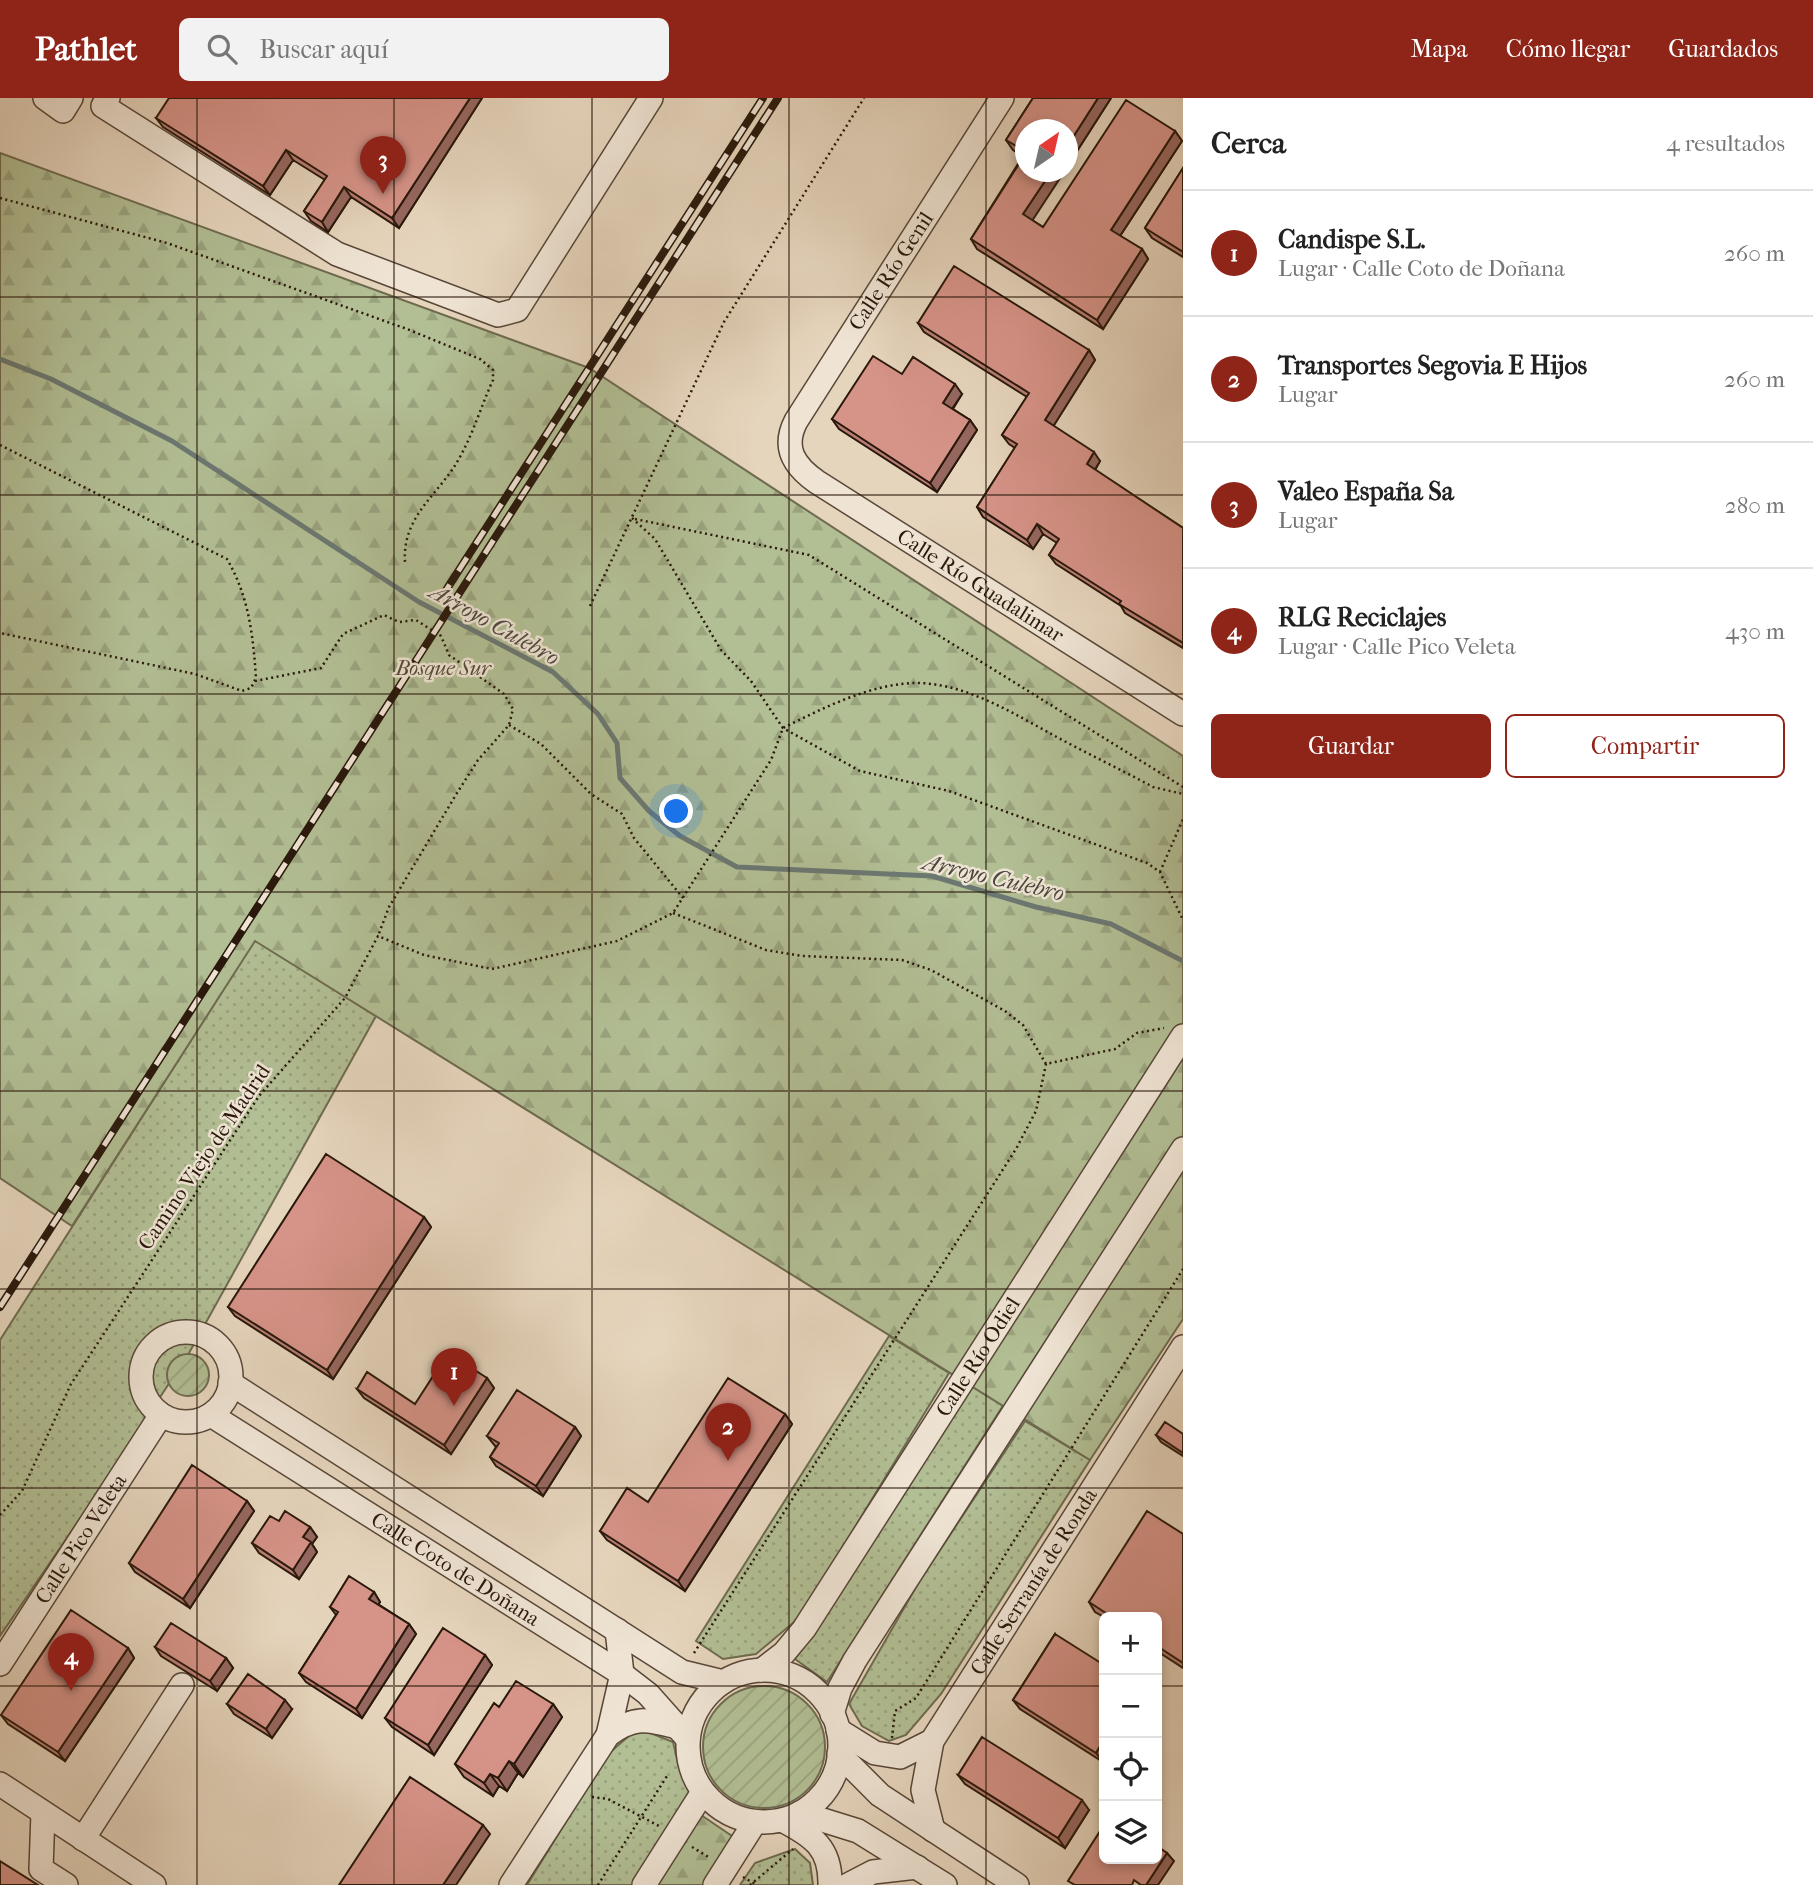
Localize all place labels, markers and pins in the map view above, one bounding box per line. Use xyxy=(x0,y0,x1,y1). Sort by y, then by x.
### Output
pin: 3 xyxy=(360,136,406,194)
pin: 1 xyxy=(431,1348,477,1406)
pin: 2 xyxy=(705,1403,751,1461)
pin: 4 xyxy=(48,1633,94,1691)

